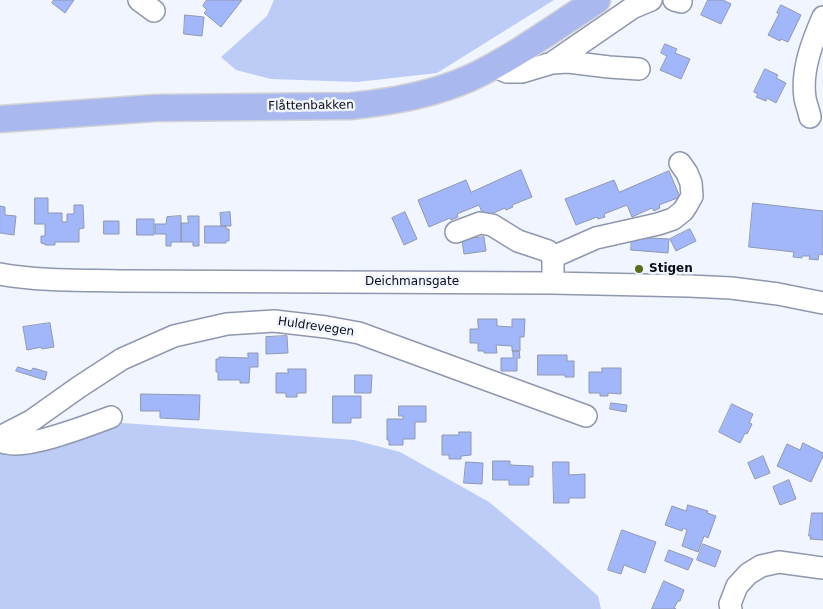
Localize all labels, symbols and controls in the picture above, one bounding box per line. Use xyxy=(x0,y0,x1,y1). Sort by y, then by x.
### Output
street label: Flåttenbakken xyxy=(268,98,354,114)
place label: Stigen xyxy=(649,262,693,276)
marker: Stigen xyxy=(633,263,645,275)
street label: Deichmansgate xyxy=(365,275,459,289)
street label: Huldrevegen xyxy=(277,315,355,339)

